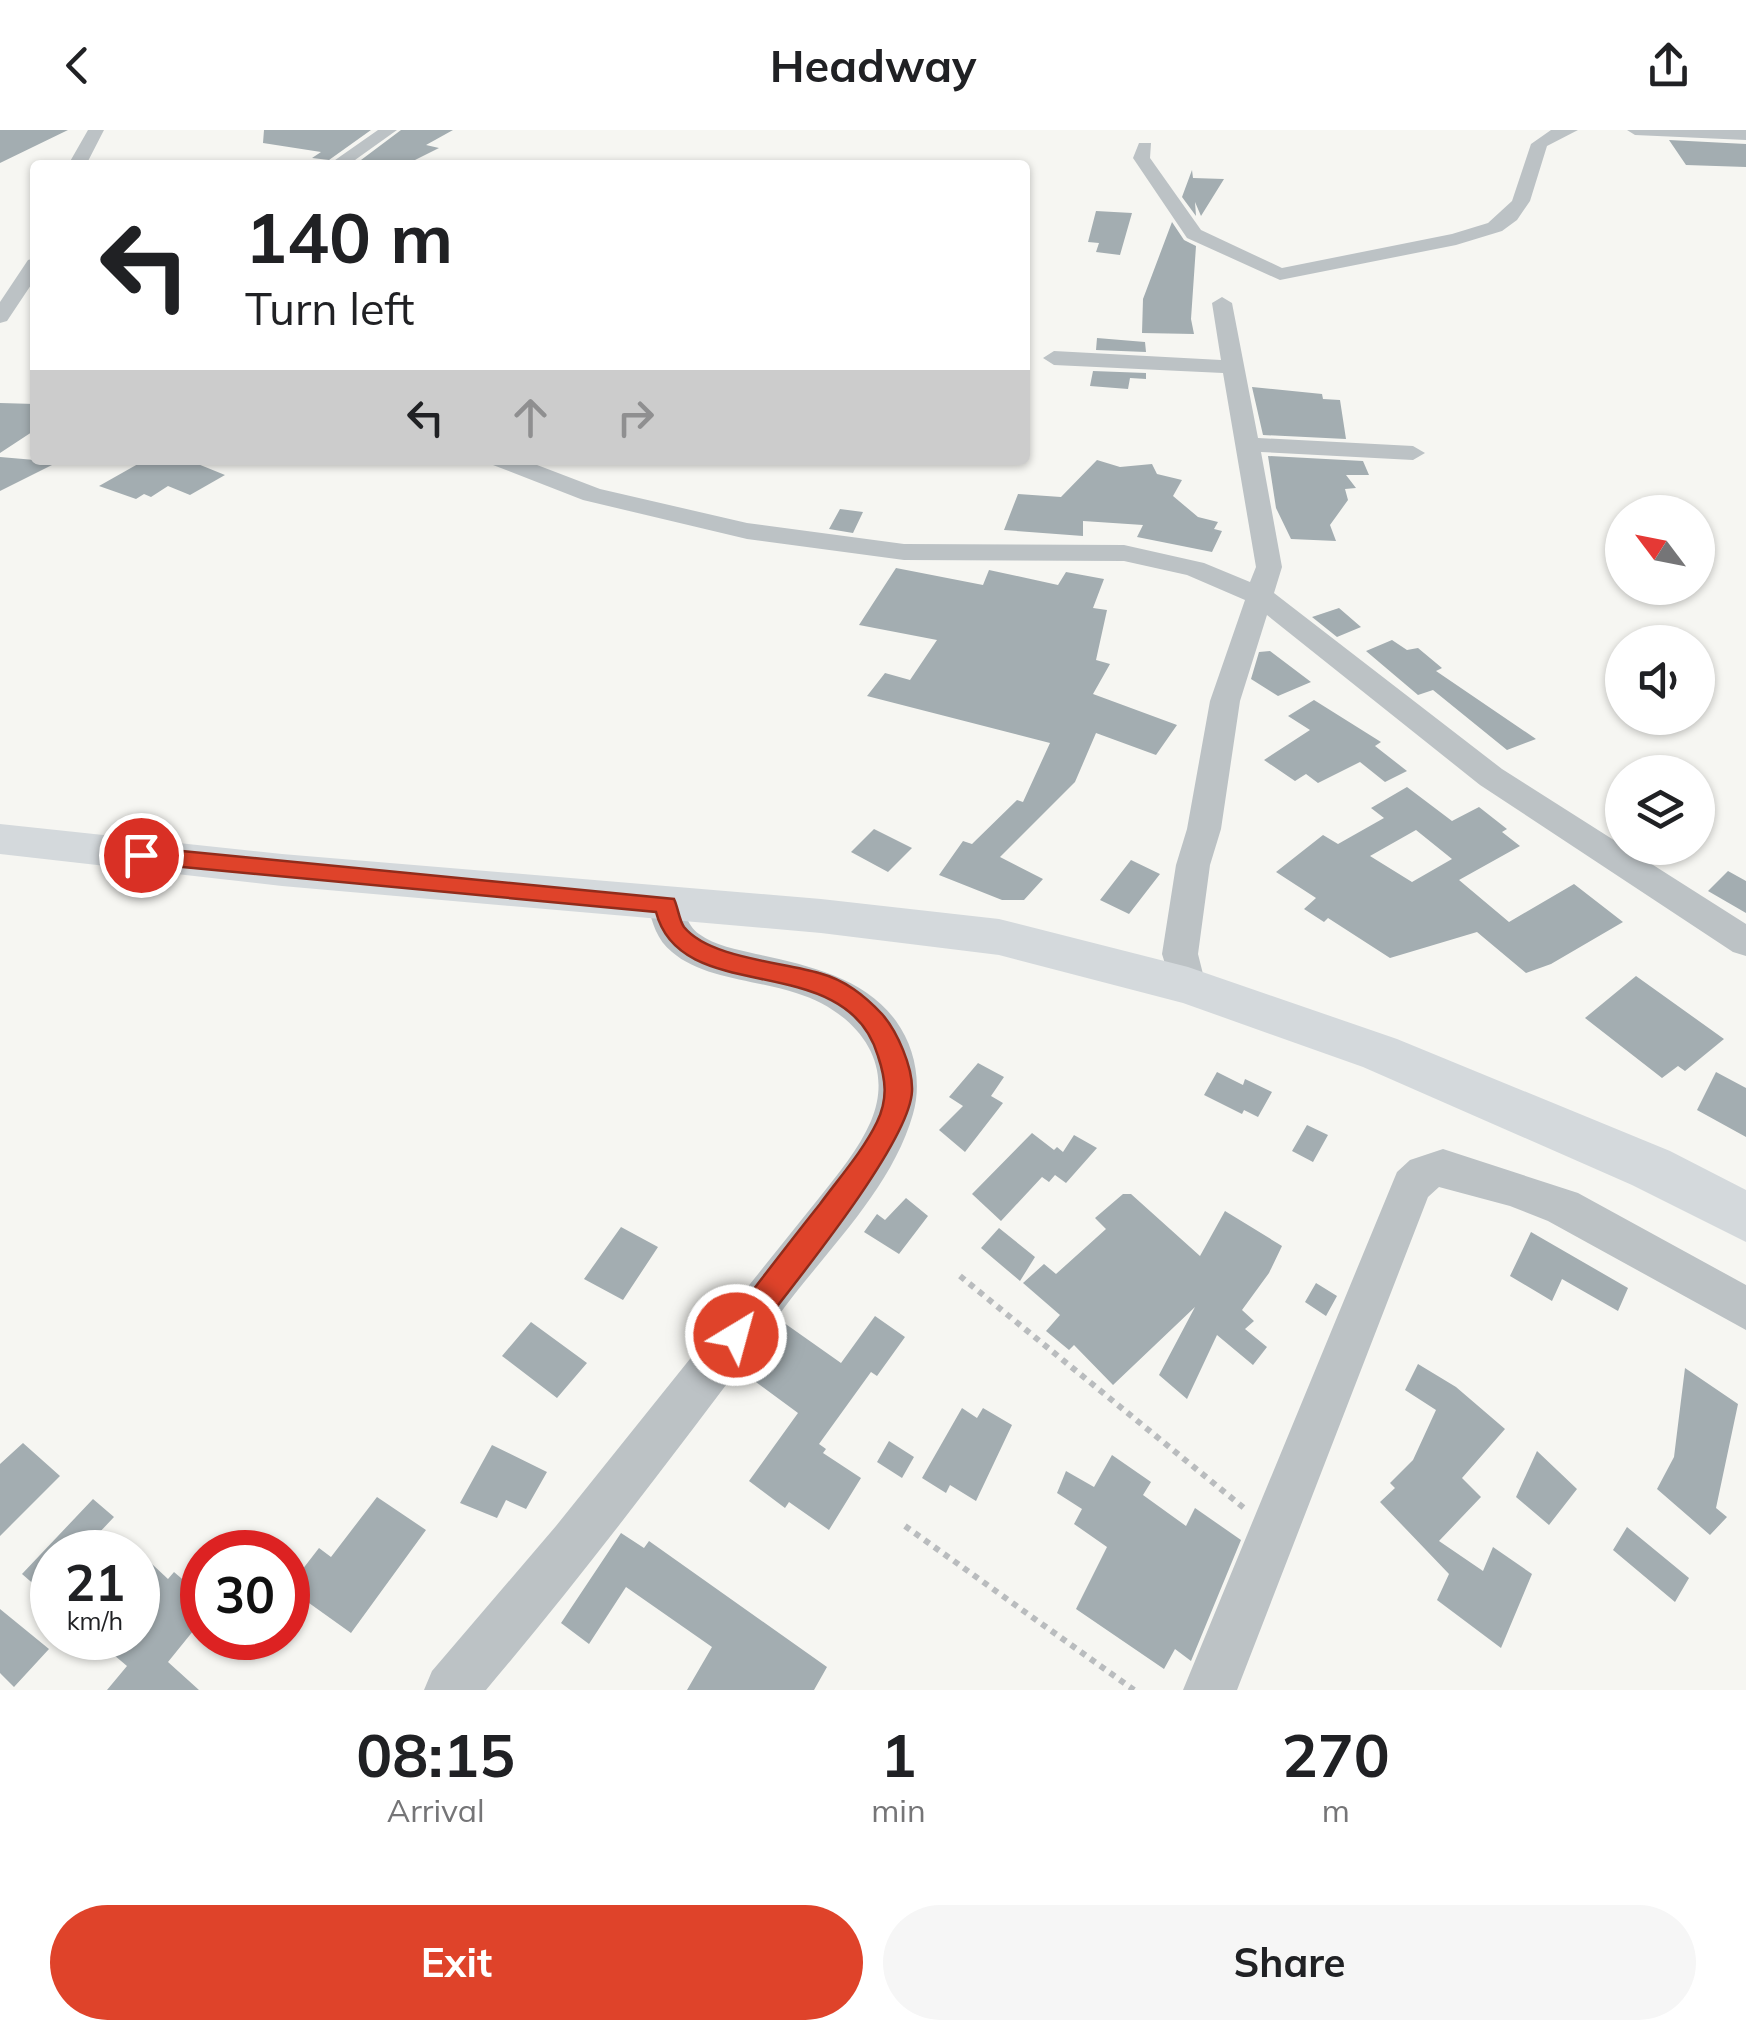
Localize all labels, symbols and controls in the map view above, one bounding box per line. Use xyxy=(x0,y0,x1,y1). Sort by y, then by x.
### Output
text: Headway xyxy=(770,37,976,93)
icon: back xyxy=(50,38,105,93)
icon: share xyxy=(1641,38,1696,93)
text: 140 m xyxy=(245,193,453,281)
icon: left xyxy=(80,200,210,330)
text: Turn left xyxy=(245,280,414,336)
icon: left xyxy=(398,390,453,445)
icon: ahead xyxy=(503,390,558,445)
icon: right xyxy=(608,390,663,445)
north arrow xyxy=(1605,495,1715,605)
map controls xyxy=(1605,495,1715,865)
button: sound xyxy=(1605,625,1715,735)
button: layers xyxy=(1605,755,1715,865)
pin xyxy=(99,813,184,898)
icon: arrive xyxy=(114,828,169,883)
position arrow xyxy=(684,1283,788,1387)
speed limit sign: 30 xyxy=(180,1530,310,1660)
text: 21 xyxy=(65,1551,125,1614)
text: km/h xyxy=(67,1605,123,1636)
text: 08:15 xyxy=(356,1717,515,1792)
text: 1 xyxy=(880,1717,916,1792)
text: 270 xyxy=(1282,1717,1390,1792)
text: Arrival xyxy=(387,1790,485,1830)
text: min xyxy=(871,1790,926,1830)
text: m xyxy=(1322,1790,1350,1830)
button: Exit xyxy=(50,1905,863,2020)
button: Share xyxy=(883,1905,1696,2020)

